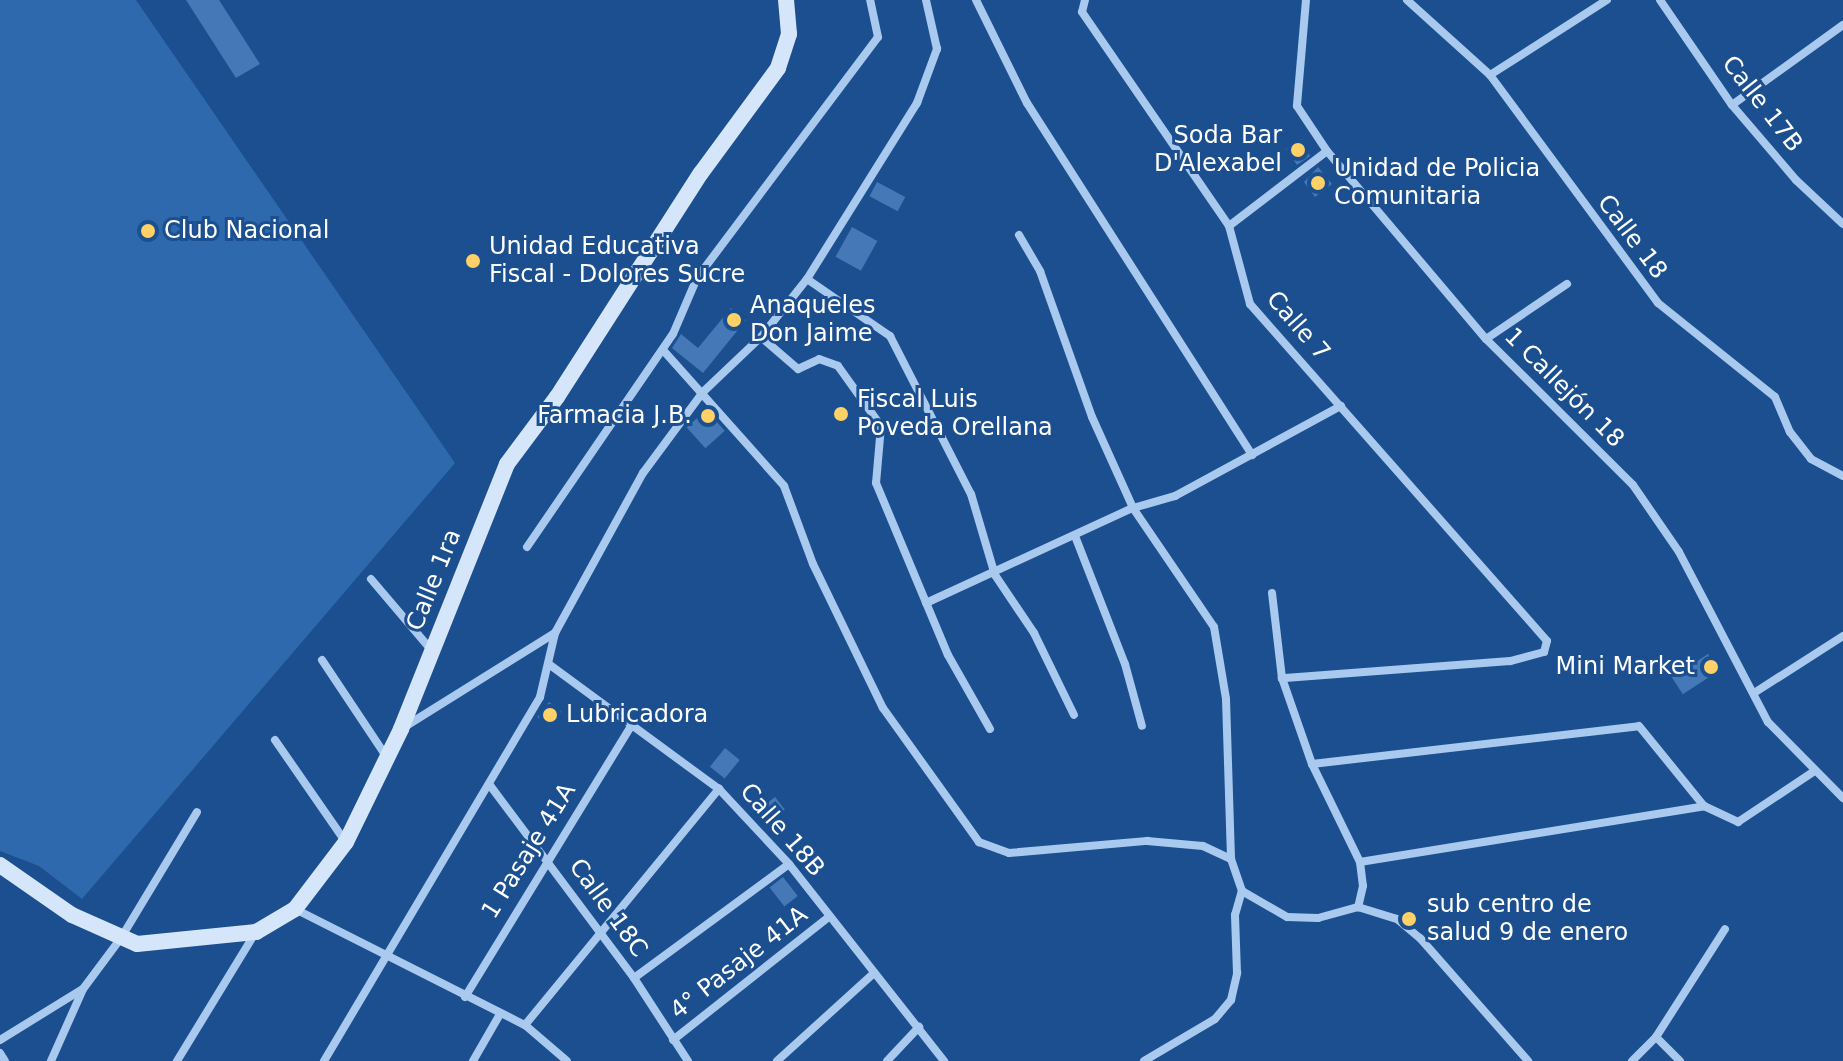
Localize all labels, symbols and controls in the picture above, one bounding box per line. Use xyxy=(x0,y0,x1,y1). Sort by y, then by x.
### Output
street label: Calle 17B xyxy=(1715,50,1809,158)
place label: Soda Bar D'Alexabel xyxy=(1154,122,1282,178)
marker: Soda Bar D'Alexabel xyxy=(1289,141,1307,159)
place label: Unidad de Policia Comunitaria xyxy=(1334,155,1540,211)
marker: Unidad de Policia Comunitaria xyxy=(1309,174,1327,192)
street label: Calle 18 xyxy=(1591,189,1673,285)
place label: Club Nacional xyxy=(164,217,329,245)
marker: Club Nacional xyxy=(139,222,157,240)
place label: Unidad Educativa Fiscal - Dolores Sucre xyxy=(489,233,745,289)
marker: Unidad Educativa Fiscal - Dolores Sucre xyxy=(464,252,482,270)
street label: Calle 7 xyxy=(1260,285,1336,367)
place label: Anaqueles Don Jaime xyxy=(750,292,875,348)
marker: Anaqueles Don Jaime xyxy=(725,311,743,329)
street label: 1 Callejón 18 xyxy=(1498,322,1630,454)
place label: Fiscal Luis Poveda Orellana xyxy=(857,386,1053,442)
place label: Farmacia J.B. xyxy=(537,402,692,430)
marker: Fiscal Luis Poveda Orellana xyxy=(832,405,850,423)
marker: Farmacia J.B. xyxy=(699,407,717,425)
street label: Calle 1ra xyxy=(401,525,467,635)
place label: Mini Market xyxy=(1556,653,1695,681)
marker: Mini Market xyxy=(1702,658,1720,676)
place label: Lubricadora xyxy=(566,701,708,729)
marker: Lubricadora xyxy=(541,706,559,724)
street label: Calle 18B xyxy=(734,777,830,883)
street label: 1 Pasaje 41A xyxy=(476,778,582,924)
street label: Calle 18C xyxy=(563,853,653,963)
place label: sub centro de salud 9 de enero xyxy=(1427,891,1628,947)
street label: 4° Pasaje 41A xyxy=(665,900,813,1026)
marker: sub centro de salud 9 de enero xyxy=(1398,908,1420,930)

